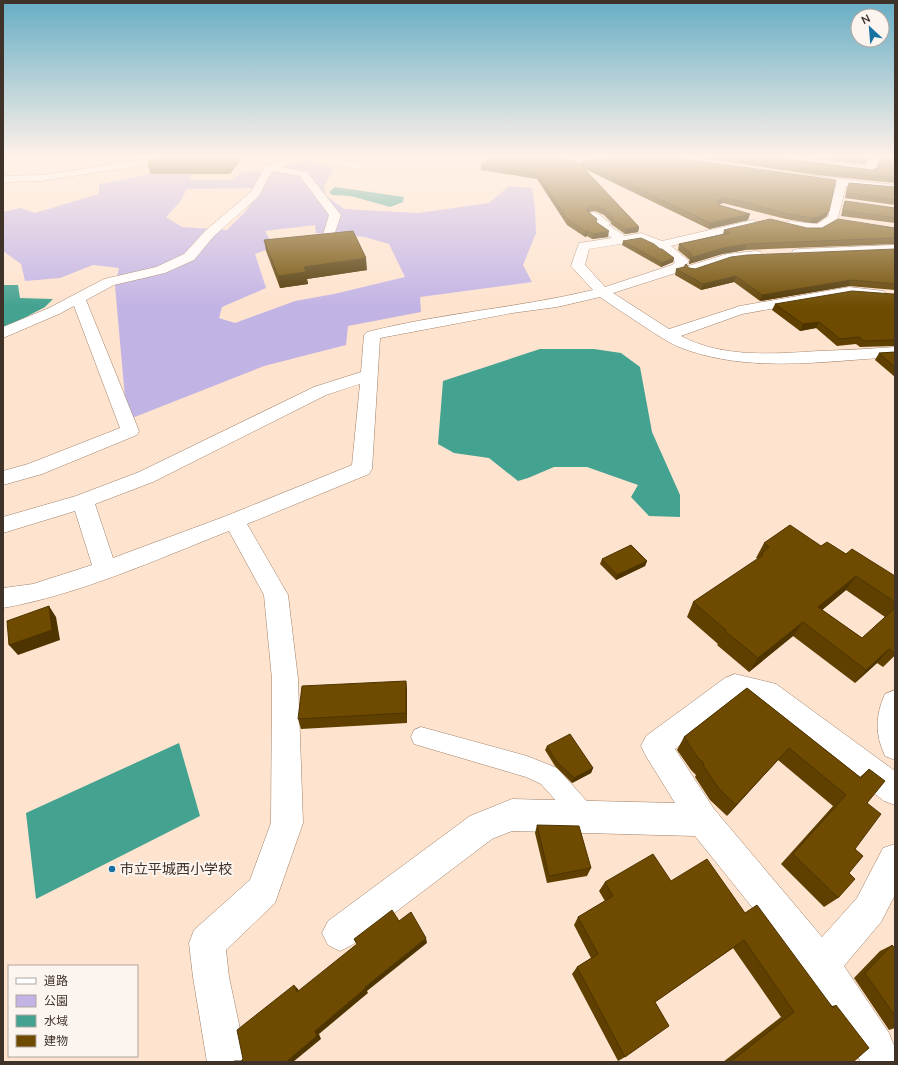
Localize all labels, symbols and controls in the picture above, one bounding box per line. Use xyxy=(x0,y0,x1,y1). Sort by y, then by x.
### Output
north arrow xyxy=(850,8,890,48)
text: N xyxy=(859,11,873,28)
place label: 市立平城西小学校 xyxy=(120,860,232,879)
marker: 市立平城西小学校 xyxy=(107,864,117,874)
legend xyxy=(8,965,138,1057)
text: 道路 xyxy=(44,973,68,989)
text: 公園 xyxy=(44,993,68,1009)
text: 水域 xyxy=(44,1013,68,1029)
text: 建物 xyxy=(44,1033,68,1049)

